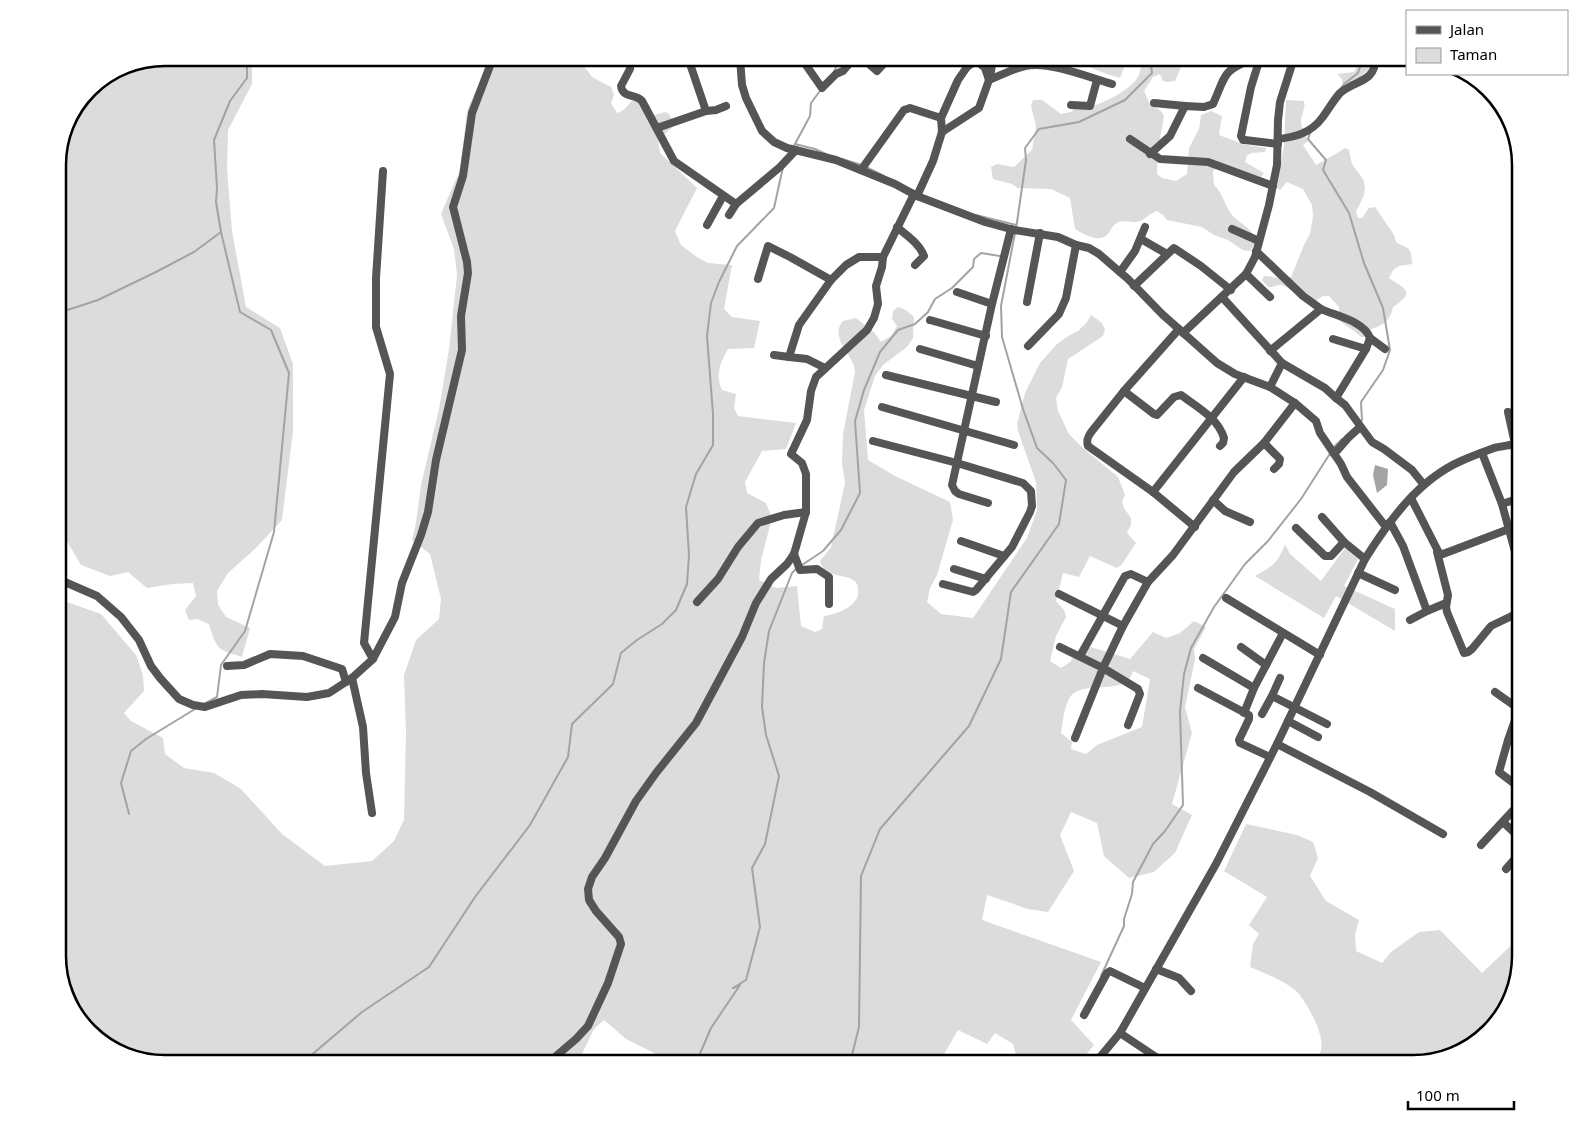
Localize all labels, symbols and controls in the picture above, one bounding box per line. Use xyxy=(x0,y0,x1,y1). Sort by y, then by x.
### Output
legend xyxy=(1406,10,1568,75)
text: Jalan xyxy=(1448,19,1484,39)
text: Taman xyxy=(1450,44,1497,64)
scale bar xyxy=(1408,1078,1514,1110)
text: 100 m xyxy=(1416,1085,1460,1105)

